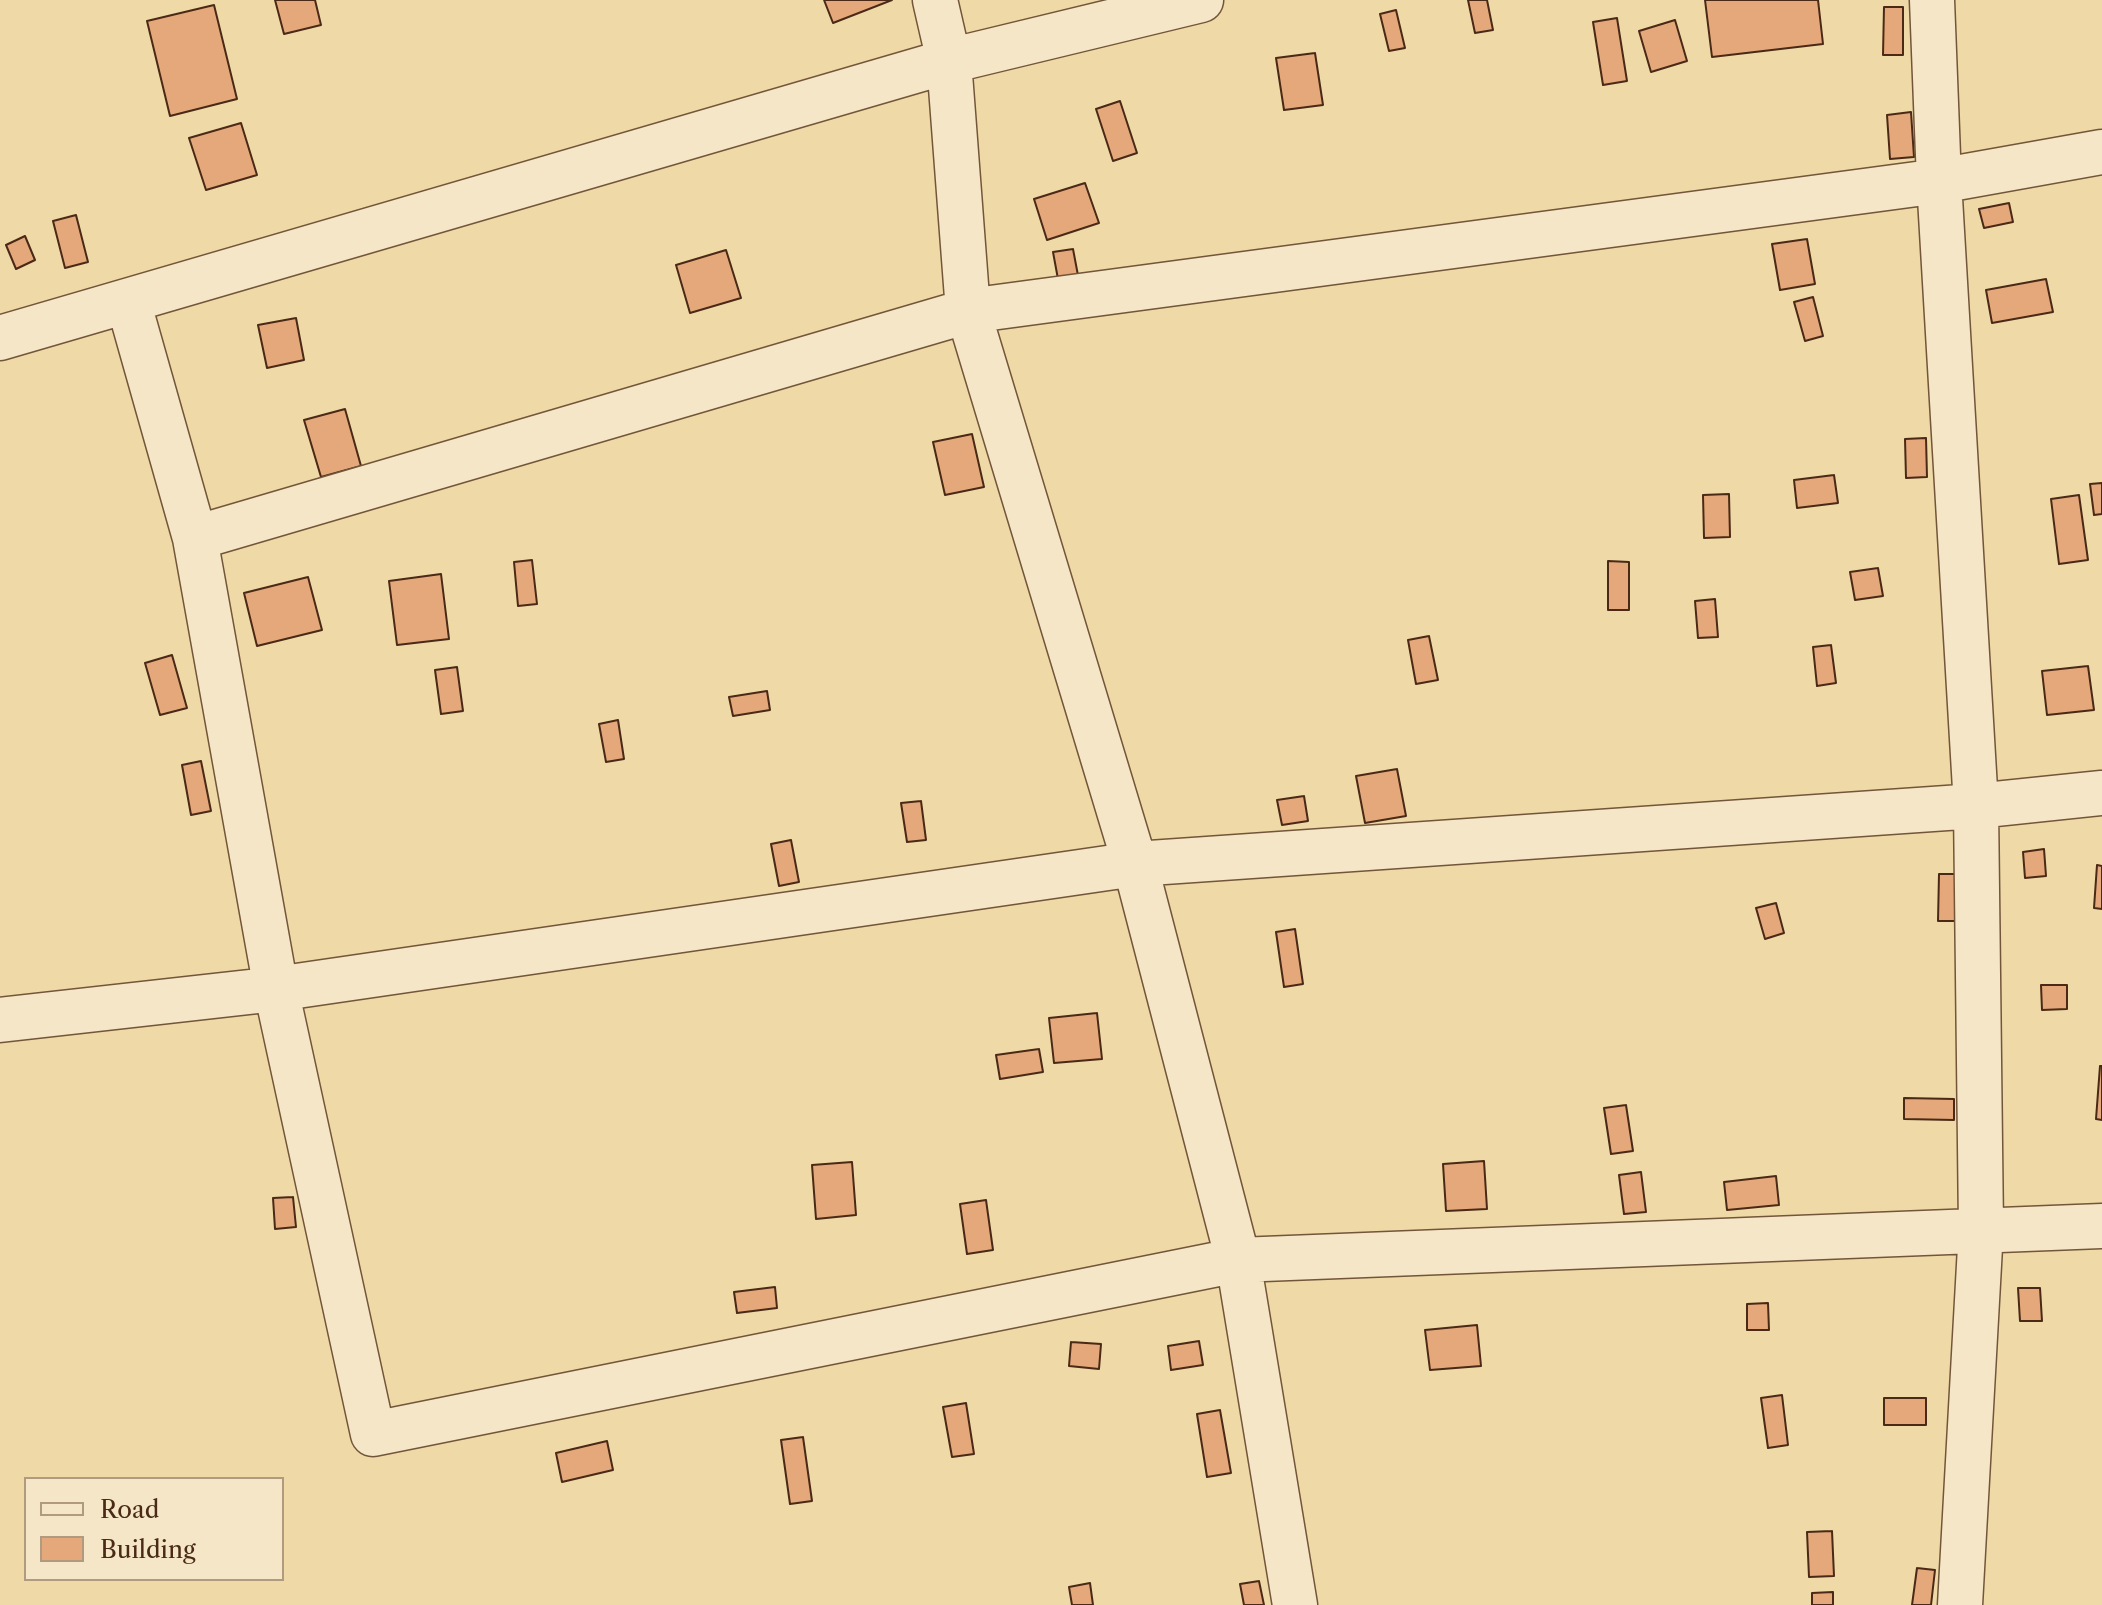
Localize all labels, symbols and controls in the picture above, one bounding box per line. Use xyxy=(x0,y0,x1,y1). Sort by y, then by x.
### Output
legend xyxy=(24,1477,284,1581)
text: Road xyxy=(100,1495,159,1524)
text: Building xyxy=(100,1535,196,1564)

